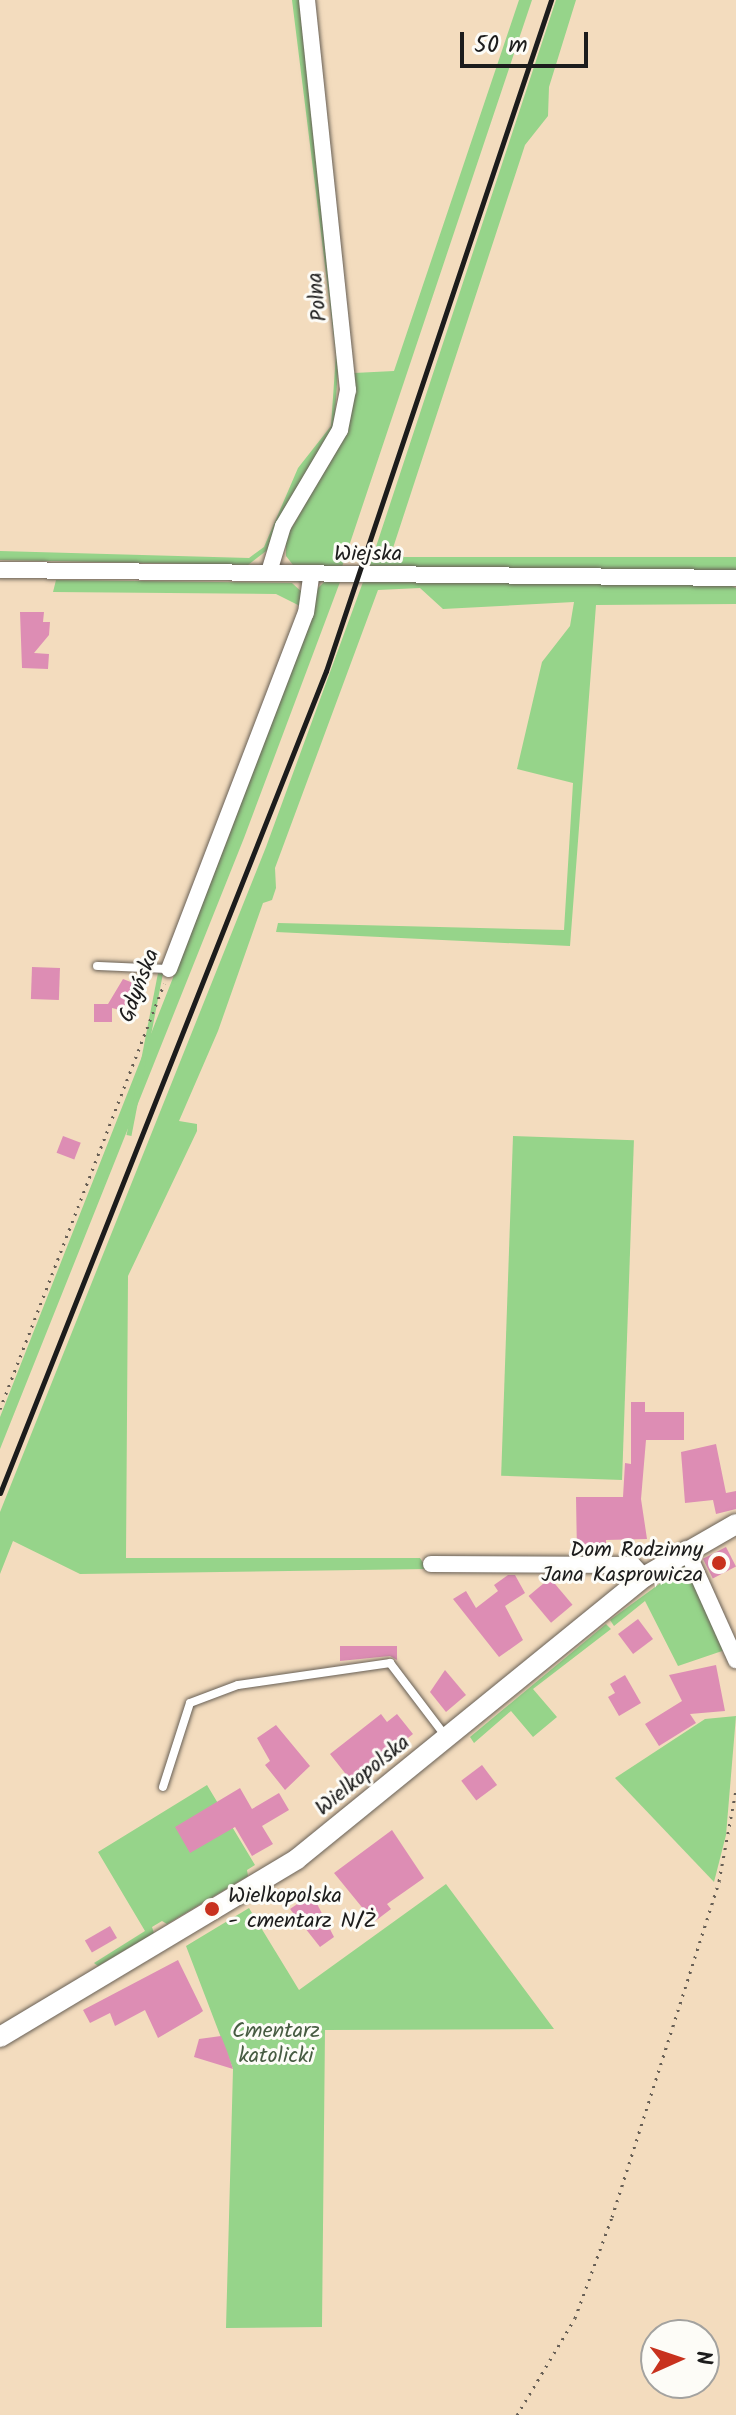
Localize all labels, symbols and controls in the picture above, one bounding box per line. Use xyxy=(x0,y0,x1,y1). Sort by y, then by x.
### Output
scale bar xyxy=(464,16,592,66)
text: 50 m xyxy=(474,26,528,65)
street label: Polna xyxy=(302,271,334,323)
street label: Wiejska xyxy=(334,542,402,568)
street label: Gdyńska xyxy=(114,946,166,1026)
place label: Dom Rodzinny Jana Kasprowicza xyxy=(541,1537,703,1588)
marker: Dom Rodzinny Jana Kasprowicza xyxy=(710,1554,728,1572)
street label: Wielkopolska xyxy=(310,1730,416,1822)
place label: Wielkopolska - cmentarz N/Ż xyxy=(228,1883,377,1934)
marker: Wielkopolska - cmentarz N/Ż xyxy=(203,1900,221,1918)
park label: Cmentarz katolicki xyxy=(232,2018,320,2070)
north arrow xyxy=(640,2319,720,2399)
text: N xyxy=(685,2350,720,2366)

